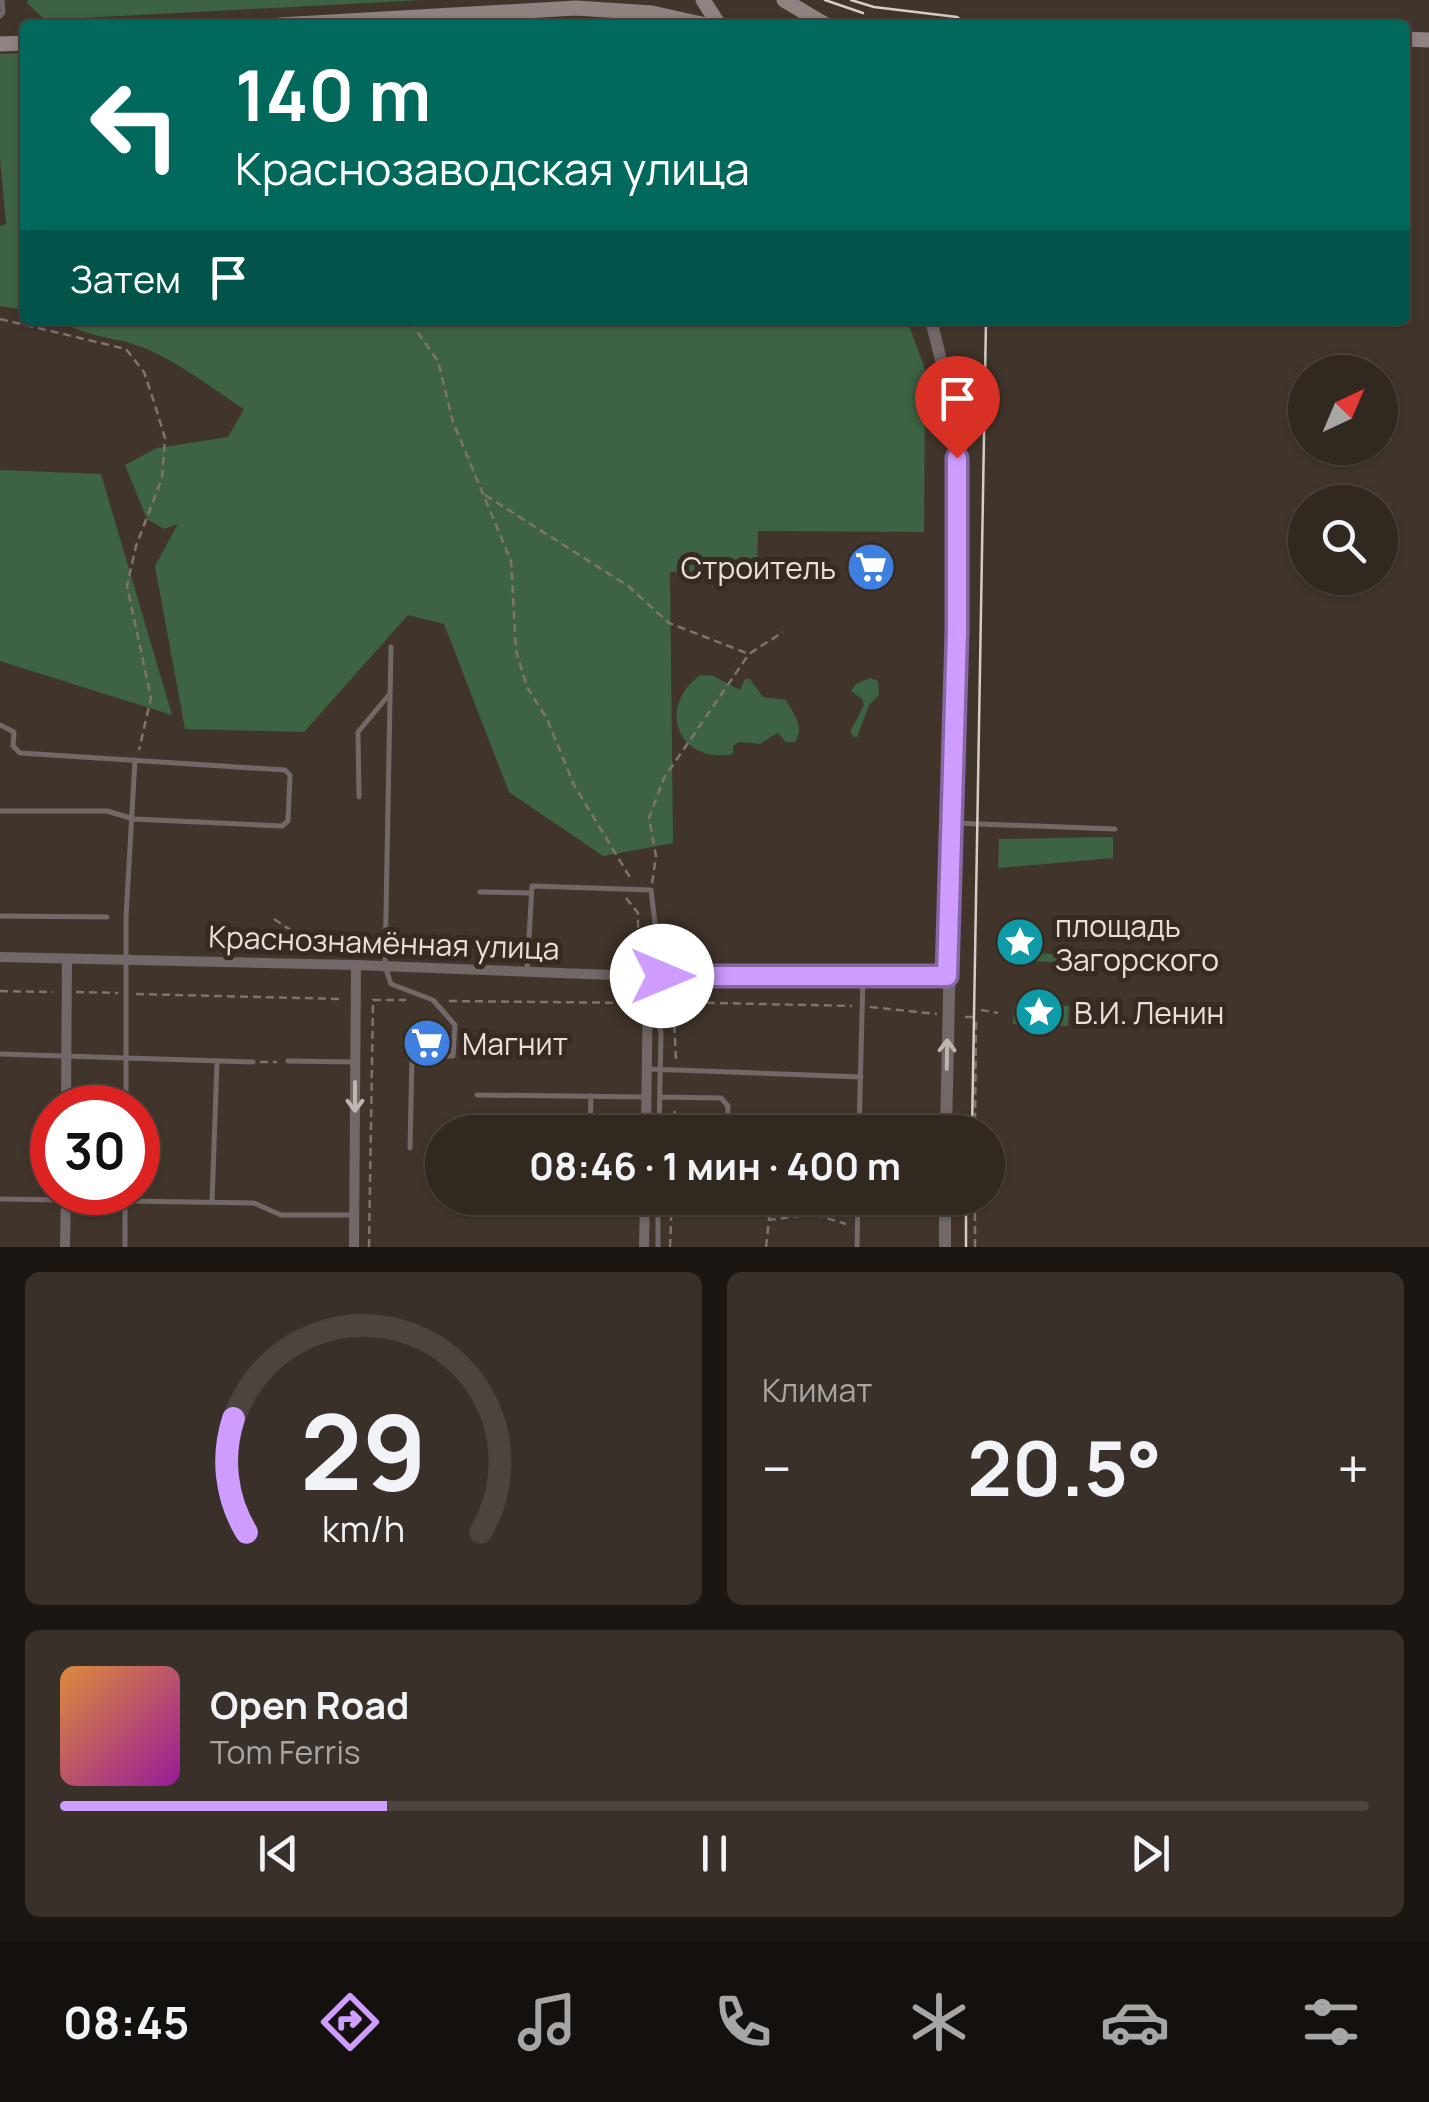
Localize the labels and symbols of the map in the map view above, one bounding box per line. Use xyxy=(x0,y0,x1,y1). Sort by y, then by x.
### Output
north arrow xyxy=(1288,355,1398,465)
pin xyxy=(915,356,1000,459)
supermarket icon: Строитель xyxy=(845,541,897,593)
place label: Строитель xyxy=(681,547,836,588)
place label: площадь Загорского xyxy=(1055,905,1219,980)
street label: Краснознамённая улица xyxy=(208,915,560,969)
place icon: площадь Загорского xyxy=(994,916,1046,968)
position arrow xyxy=(610,924,714,1028)
place icon: В.И. Ленин xyxy=(1013,986,1065,1038)
place label: В.И. Ленин xyxy=(1074,992,1224,1033)
supermarket icon: Магнит xyxy=(401,1017,453,1069)
place label: Магнит xyxy=(462,1023,568,1064)
one-way arrow xyxy=(938,1039,956,1072)
one-way arrow xyxy=(346,1080,364,1113)
speed limit sign: 30 xyxy=(30,1085,160,1215)

